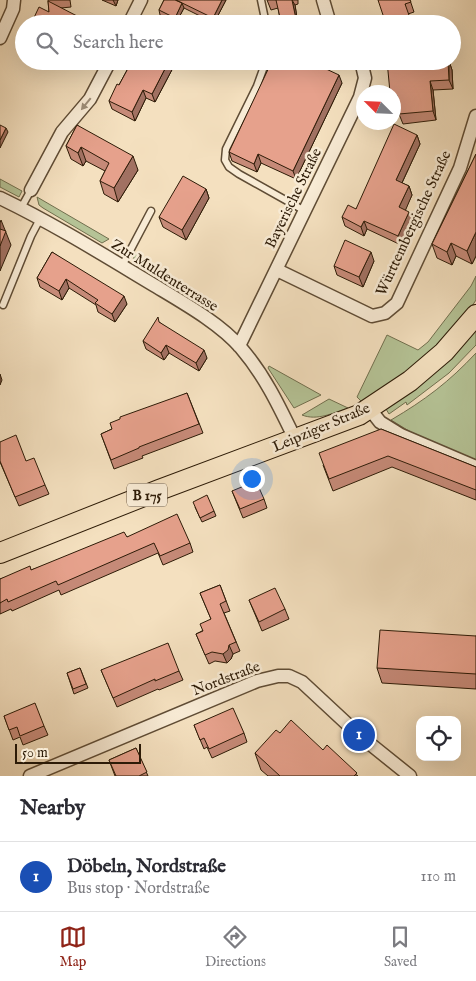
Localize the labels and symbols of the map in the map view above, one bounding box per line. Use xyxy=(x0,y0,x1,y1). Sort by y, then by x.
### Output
north arrow xyxy=(356,85,401,130)
one-way arrow xyxy=(80,97,91,110)
street label: Bayerische Straße xyxy=(261,145,326,251)
street label: Württembergische Straße xyxy=(371,147,456,299)
street label: Zur Muldenterrasse xyxy=(108,235,222,316)
street label: Leipziger Straße xyxy=(270,398,373,457)
your location xyxy=(239,466,265,492)
road number: B 175 xyxy=(127,484,167,506)
street label: Nordstraße xyxy=(190,657,263,700)
pin: 1 xyxy=(343,716,375,754)
scale bar xyxy=(15,741,141,764)

